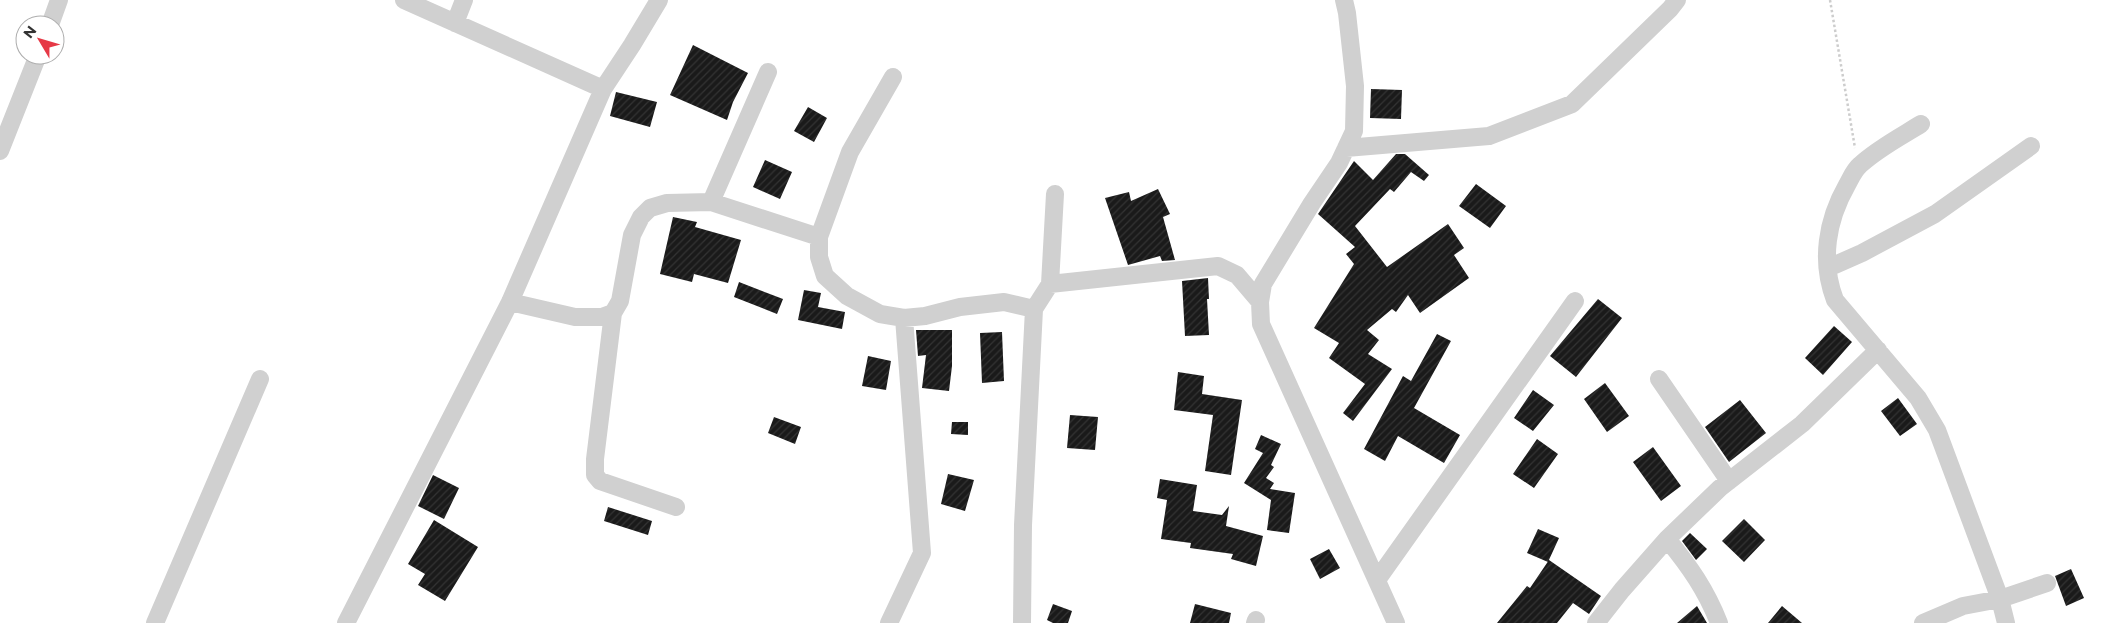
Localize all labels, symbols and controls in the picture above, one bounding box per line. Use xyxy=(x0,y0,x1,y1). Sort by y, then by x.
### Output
north arrow xyxy=(15,15,65,65)
text: N xyxy=(19,22,40,42)

